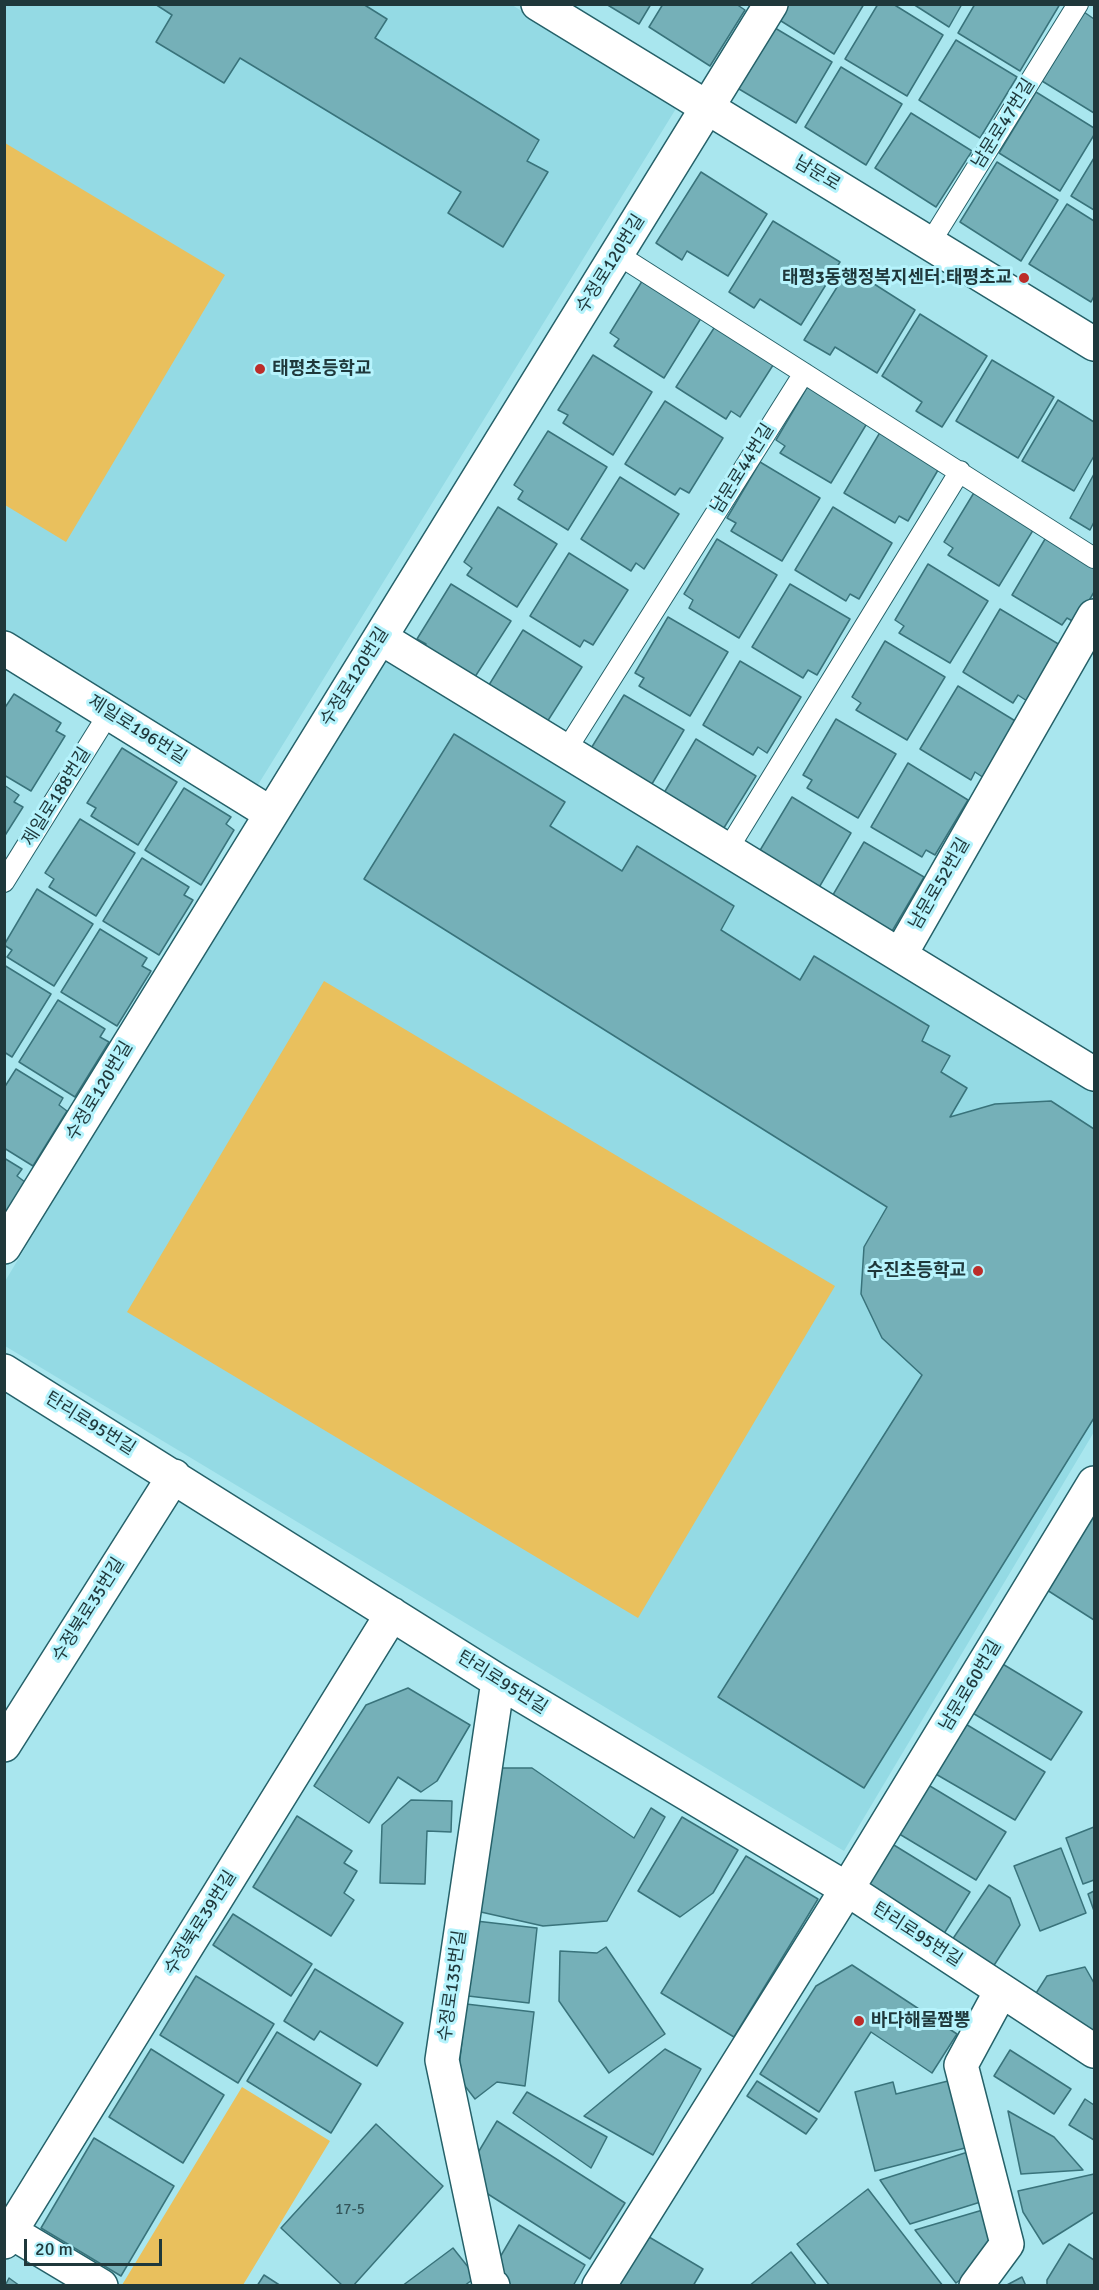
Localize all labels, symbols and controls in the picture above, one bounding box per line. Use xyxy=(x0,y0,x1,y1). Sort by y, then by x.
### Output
street label: 남문로47번길 xyxy=(968,75,1040,173)
street label: 남문로 xyxy=(790,152,844,196)
street label: 수정로120번길 xyxy=(572,211,650,317)
place label: 태평3동행정복지센터.태평초교 xyxy=(782,267,1012,289)
marker: 태평3동행정복지센터.태평초교 xyxy=(1017,271,1031,285)
place label: 태평초등학교 xyxy=(272,358,371,380)
marker: 태평초등학교 xyxy=(253,362,267,376)
street label: 남문로44번길 xyxy=(707,420,779,518)
street label: 수정로120번길 xyxy=(316,624,394,730)
street label: 제일로196번길 xyxy=(84,691,190,769)
street label: 제일로188번길 xyxy=(18,744,96,850)
street label: 남문로52번길 xyxy=(905,834,975,934)
street label: 수정로120번길 xyxy=(62,1037,138,1145)
place label: 수진초등학교 xyxy=(867,1260,966,1282)
marker: 수진초등학교 xyxy=(971,1264,985,1278)
street label: 탄리로95번길 xyxy=(41,1388,139,1460)
street label: 수정북로35번길 xyxy=(48,1554,130,1666)
street label: 남문로60번길 xyxy=(935,1637,1007,1735)
street label: 탄리로95번길 xyxy=(453,1647,551,1719)
street label: 수정북로39번길 xyxy=(160,1867,242,1979)
street label: 탄리로95번길 xyxy=(868,1898,966,1972)
street label: 수정로135번길 xyxy=(435,1929,471,2043)
place label: 바다해물짬뽕 xyxy=(871,2010,970,2032)
marker: 바다해물짬뽕 xyxy=(852,2014,866,2028)
house number: 17-5 xyxy=(335,2201,365,2219)
scale bar xyxy=(27,2227,165,2265)
text: 20 m xyxy=(35,2238,73,2260)

